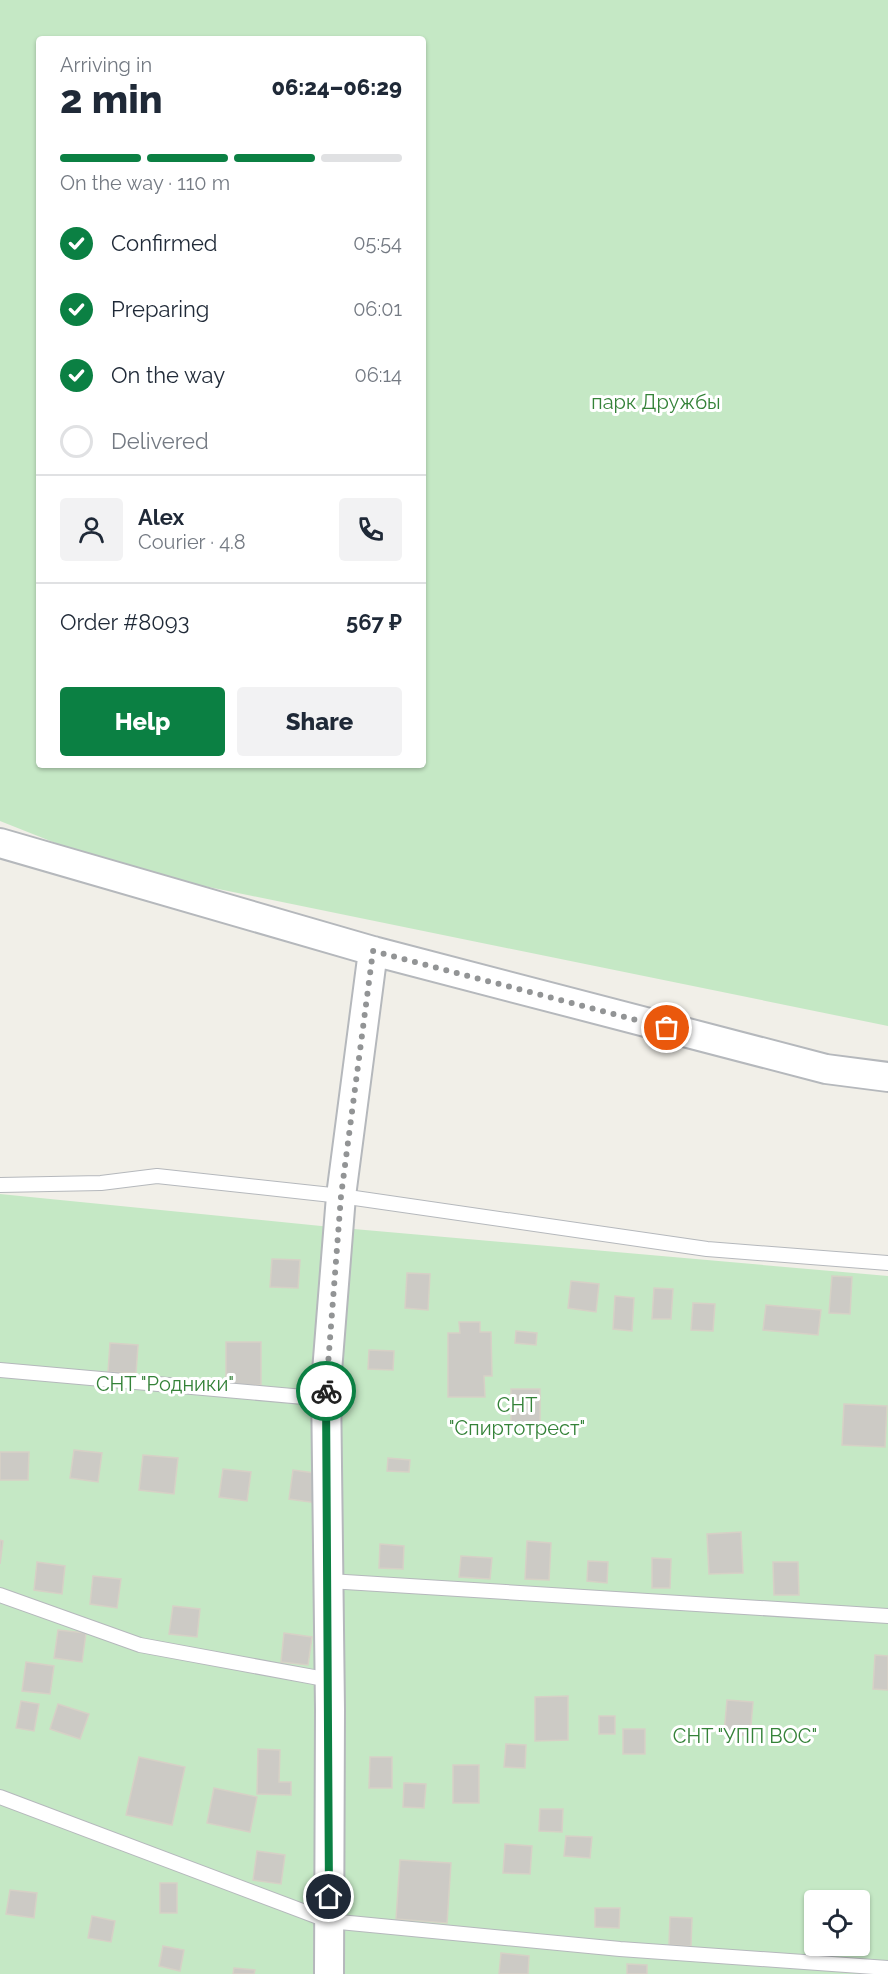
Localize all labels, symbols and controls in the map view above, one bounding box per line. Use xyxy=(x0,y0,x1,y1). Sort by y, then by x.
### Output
text: Arriving in xyxy=(60,53,152,77)
text: 06:24–06:29 xyxy=(271,74,402,100)
text: 2 min xyxy=(60,76,163,122)
text: On the way · 110 m xyxy=(60,171,230,195)
icon: check xyxy=(60,227,93,260)
text: Confirmed xyxy=(111,230,218,256)
text: 05:54 xyxy=(353,231,402,255)
icon: check xyxy=(60,293,93,326)
text: Preparing xyxy=(111,296,209,322)
text: 06:01 xyxy=(353,297,402,321)
icon: check xyxy=(60,359,93,392)
text: On the way xyxy=(111,362,225,388)
text: 06:14 xyxy=(354,363,402,387)
park label: парк Дружбы xyxy=(591,390,721,414)
text: Delivered xyxy=(111,428,209,454)
button: person xyxy=(60,498,123,561)
button: phone xyxy=(339,498,402,561)
text: Alex xyxy=(138,504,184,530)
text: Courier · 4.8 xyxy=(138,530,246,554)
text: Order #8093 xyxy=(60,609,189,635)
text: 567 ₽ xyxy=(346,609,402,635)
button: Help xyxy=(60,687,225,756)
button: Share xyxy=(237,687,402,756)
pin xyxy=(641,1002,692,1053)
icon: bag xyxy=(650,1011,683,1044)
courier xyxy=(296,1361,356,1421)
park label: СНТ "Родники" xyxy=(96,1372,234,1396)
icon: bike xyxy=(310,1375,343,1408)
park label: СНТ "Спиртотрест" xyxy=(449,1393,585,1440)
park label: СНТ "УПП ВОС" xyxy=(673,1724,817,1748)
pin xyxy=(303,1871,354,1922)
icon: home xyxy=(312,1880,345,1913)
map controls xyxy=(804,1890,870,1956)
button: locate xyxy=(804,1890,870,1956)

